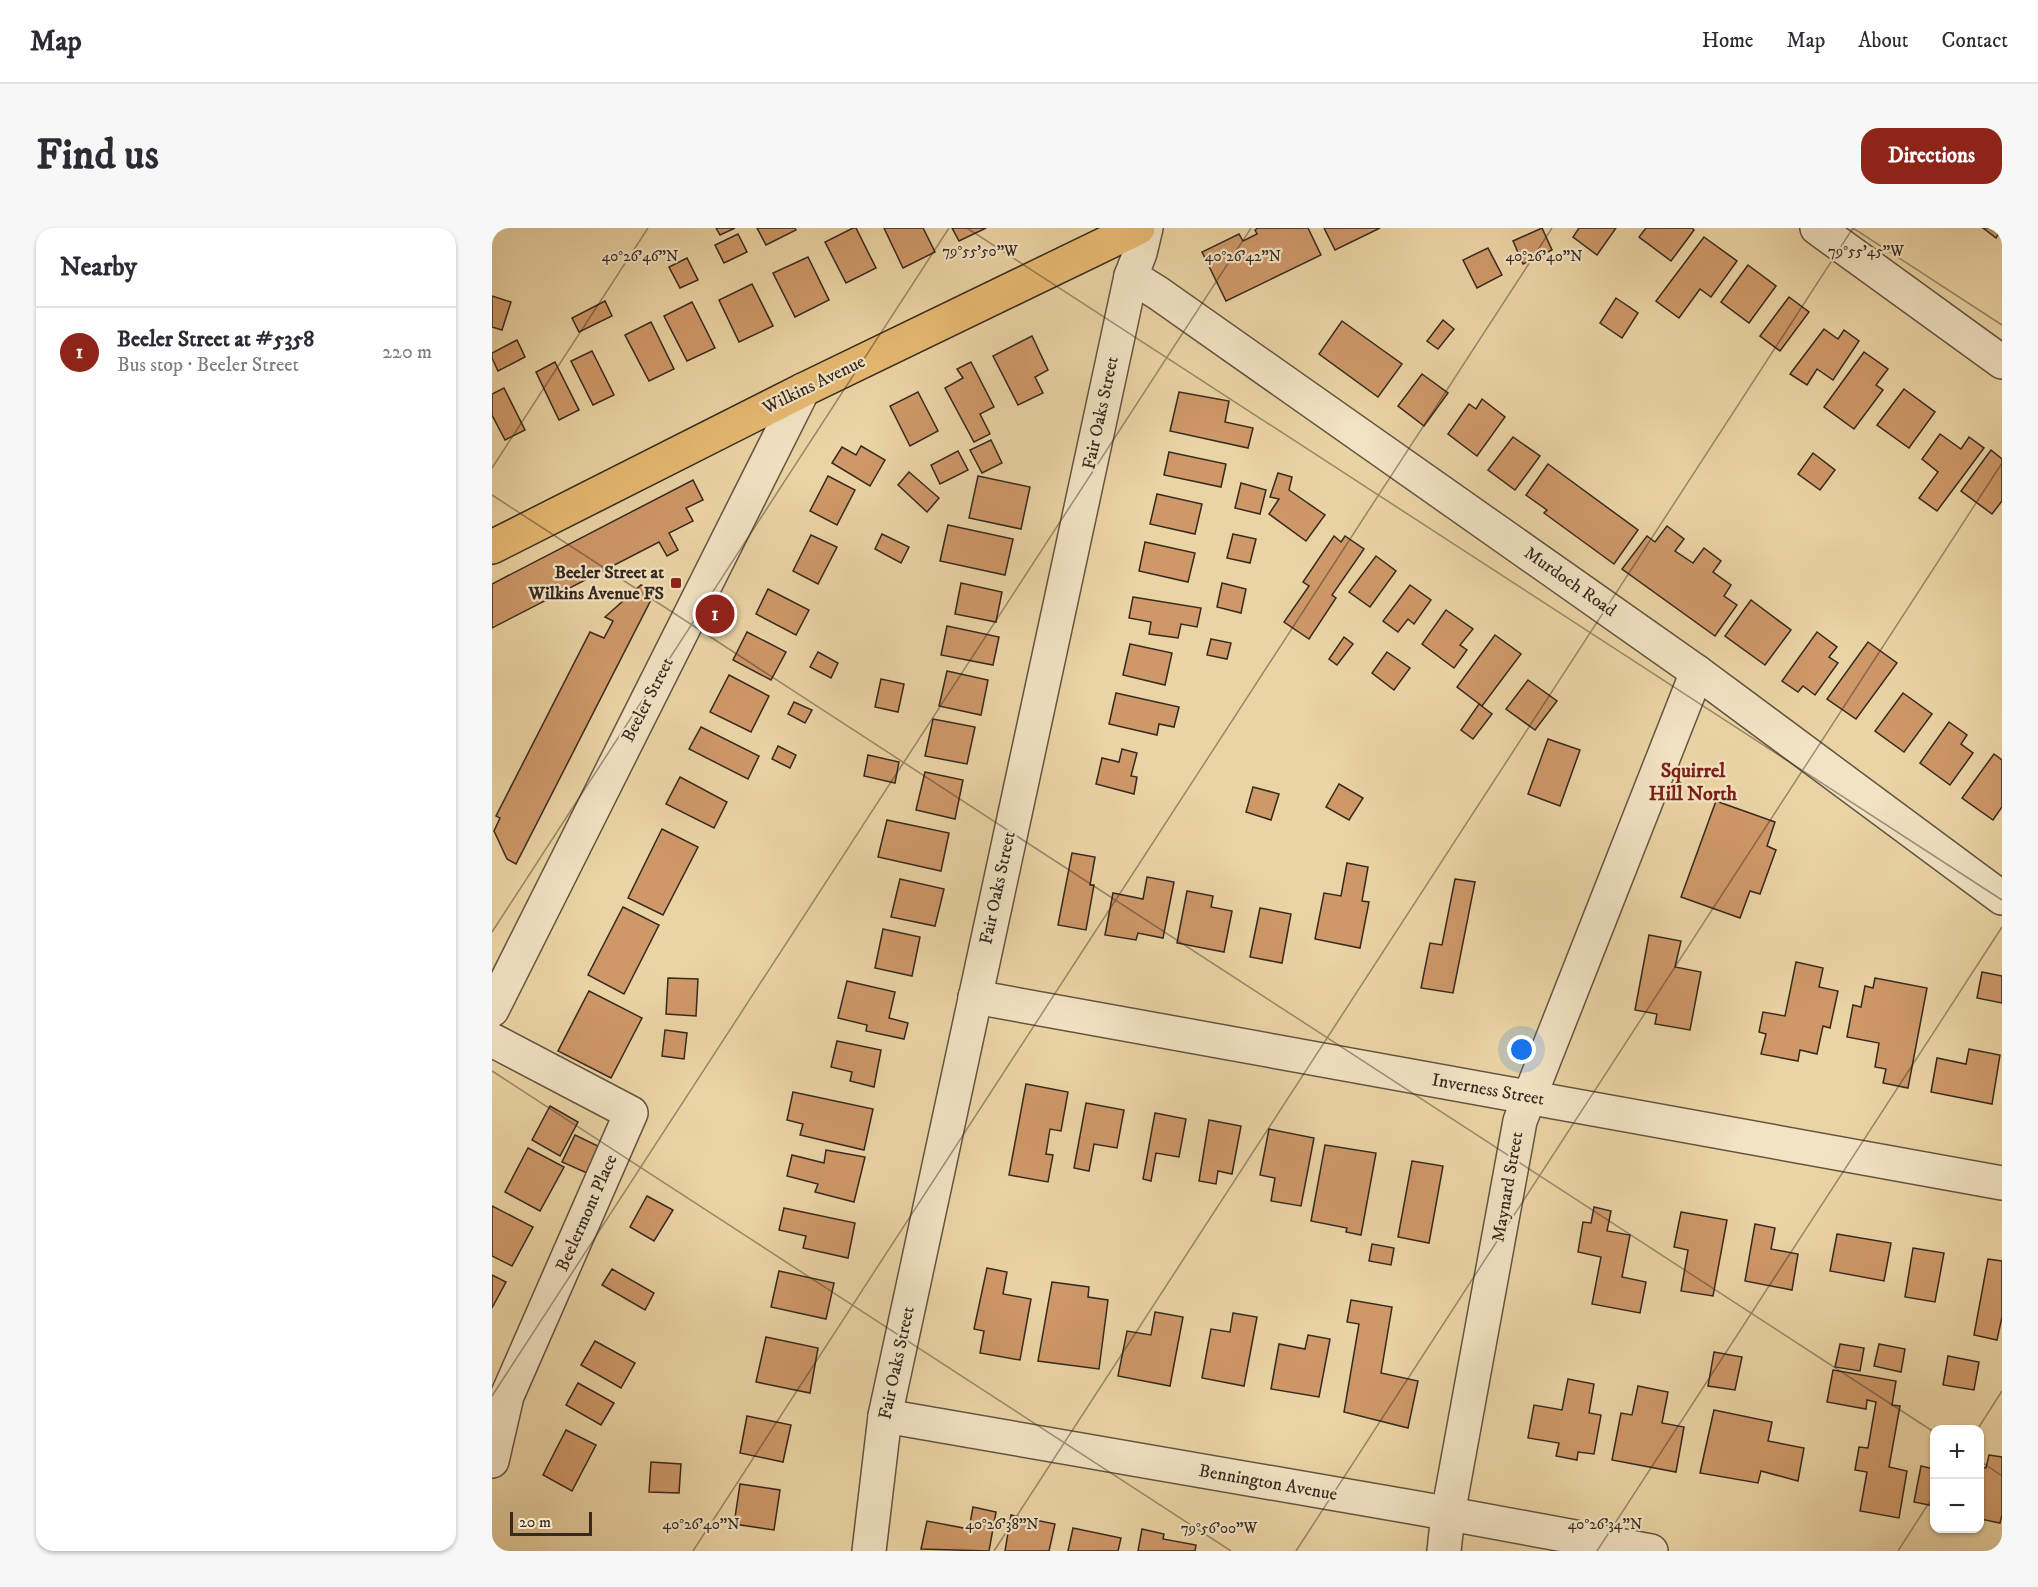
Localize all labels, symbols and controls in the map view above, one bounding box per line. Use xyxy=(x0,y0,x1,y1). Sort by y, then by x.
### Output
text: Map xyxy=(30,24,82,59)
text: Home xyxy=(1702,28,1754,54)
text: Map xyxy=(1787,28,1825,54)
text: About xyxy=(1858,28,1909,54)
text: Contact xyxy=(1942,28,2008,54)
button: Directions xyxy=(1861,128,2002,184)
text: Find us xyxy=(36,130,159,182)
text: 79°55'50"W xyxy=(942,242,1018,261)
text: 79°55'45"W xyxy=(1828,242,1904,261)
text: 40°26'46"N xyxy=(602,247,678,266)
text: 40°26'42"N xyxy=(1205,247,1281,266)
text: 40°26'40"N xyxy=(1506,247,1583,266)
text: Nearby xyxy=(60,251,137,284)
text: Beeler Street at #5358 xyxy=(117,326,314,353)
text: 1 xyxy=(76,340,83,365)
text: 220 m xyxy=(382,340,432,365)
street label: Wilkins Avenue xyxy=(758,351,869,420)
text: Bus stop · Beeler Street xyxy=(117,353,299,378)
street label: Fair Oaks Street xyxy=(1078,354,1124,472)
street label: Murdoch Road xyxy=(1520,542,1620,622)
place label: Beeler Street at Wilkins Avenue FS xyxy=(527,562,664,605)
marker: Beeler Street at Wilkins Avenue FS xyxy=(669,576,683,590)
pin: 1 xyxy=(696,592,734,636)
street label: Beeler Street xyxy=(617,654,679,746)
district label: Squirrel Hill North xyxy=(1649,759,1738,807)
street label: Fair Oaks Street xyxy=(975,829,1021,947)
your location xyxy=(1507,1035,1536,1064)
street label: Inverness Street xyxy=(1430,1069,1546,1111)
street label: Maynard Street xyxy=(1487,1130,1529,1244)
street label: Beelermont Place xyxy=(551,1151,623,1275)
street label: Fair Oaks Street xyxy=(874,1304,920,1422)
map controls xyxy=(1930,1425,1984,1533)
button: + xyxy=(1930,1425,1984,1479)
street label: Bennington Avenue xyxy=(1197,1460,1339,1506)
button: − xyxy=(1930,1479,1984,1533)
scale bar xyxy=(510,1509,592,1536)
text: 20 m xyxy=(519,1512,551,1532)
text: 40°26'40"N xyxy=(663,1515,740,1534)
text: 40°26'38"N xyxy=(965,1515,1039,1534)
text: 40°26'34"N xyxy=(1568,1515,1642,1534)
text: 79°56'00"W xyxy=(1181,1519,1258,1538)

